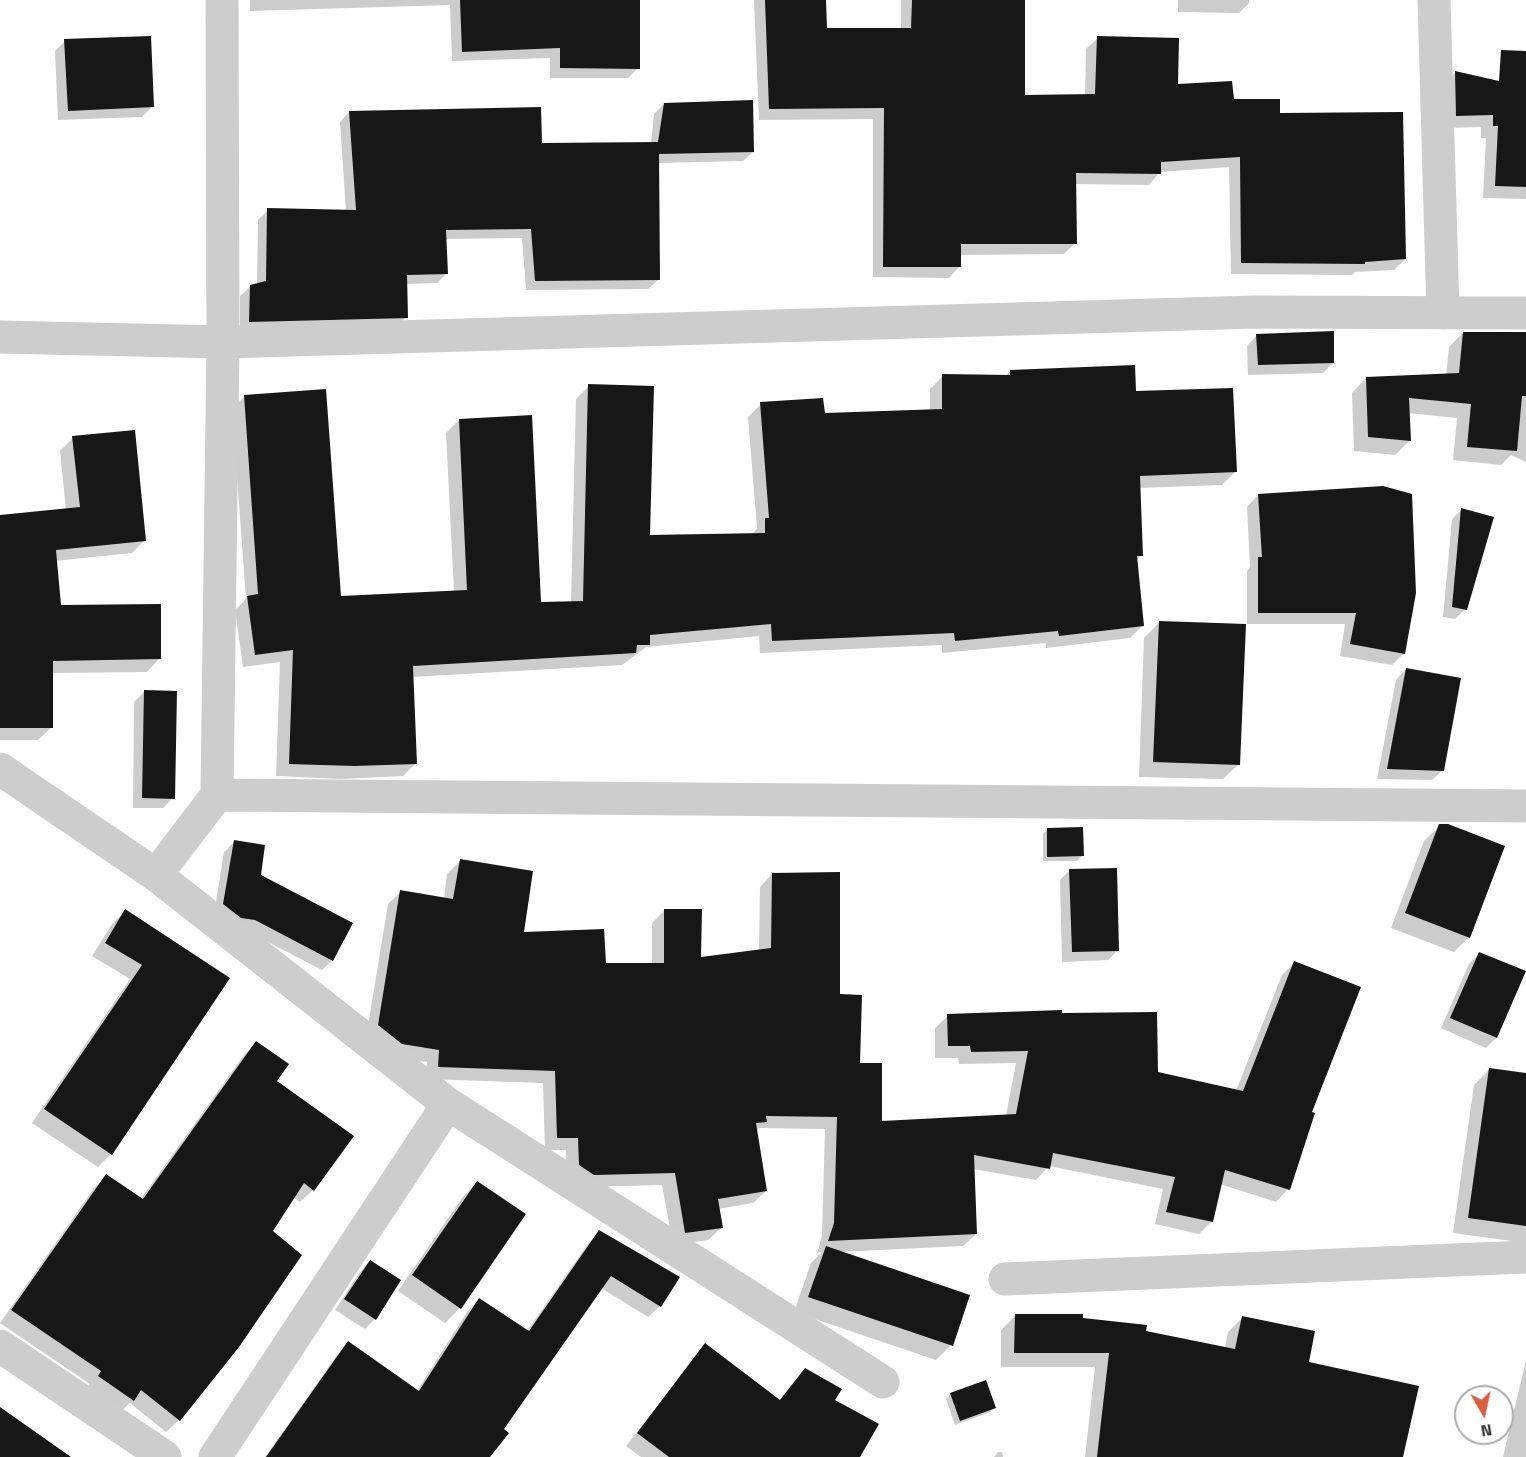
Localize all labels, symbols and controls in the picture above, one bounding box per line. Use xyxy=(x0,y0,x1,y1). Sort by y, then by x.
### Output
north arrow xyxy=(1454,1385,1514,1445)
text: N xyxy=(1479,1418,1494,1444)

